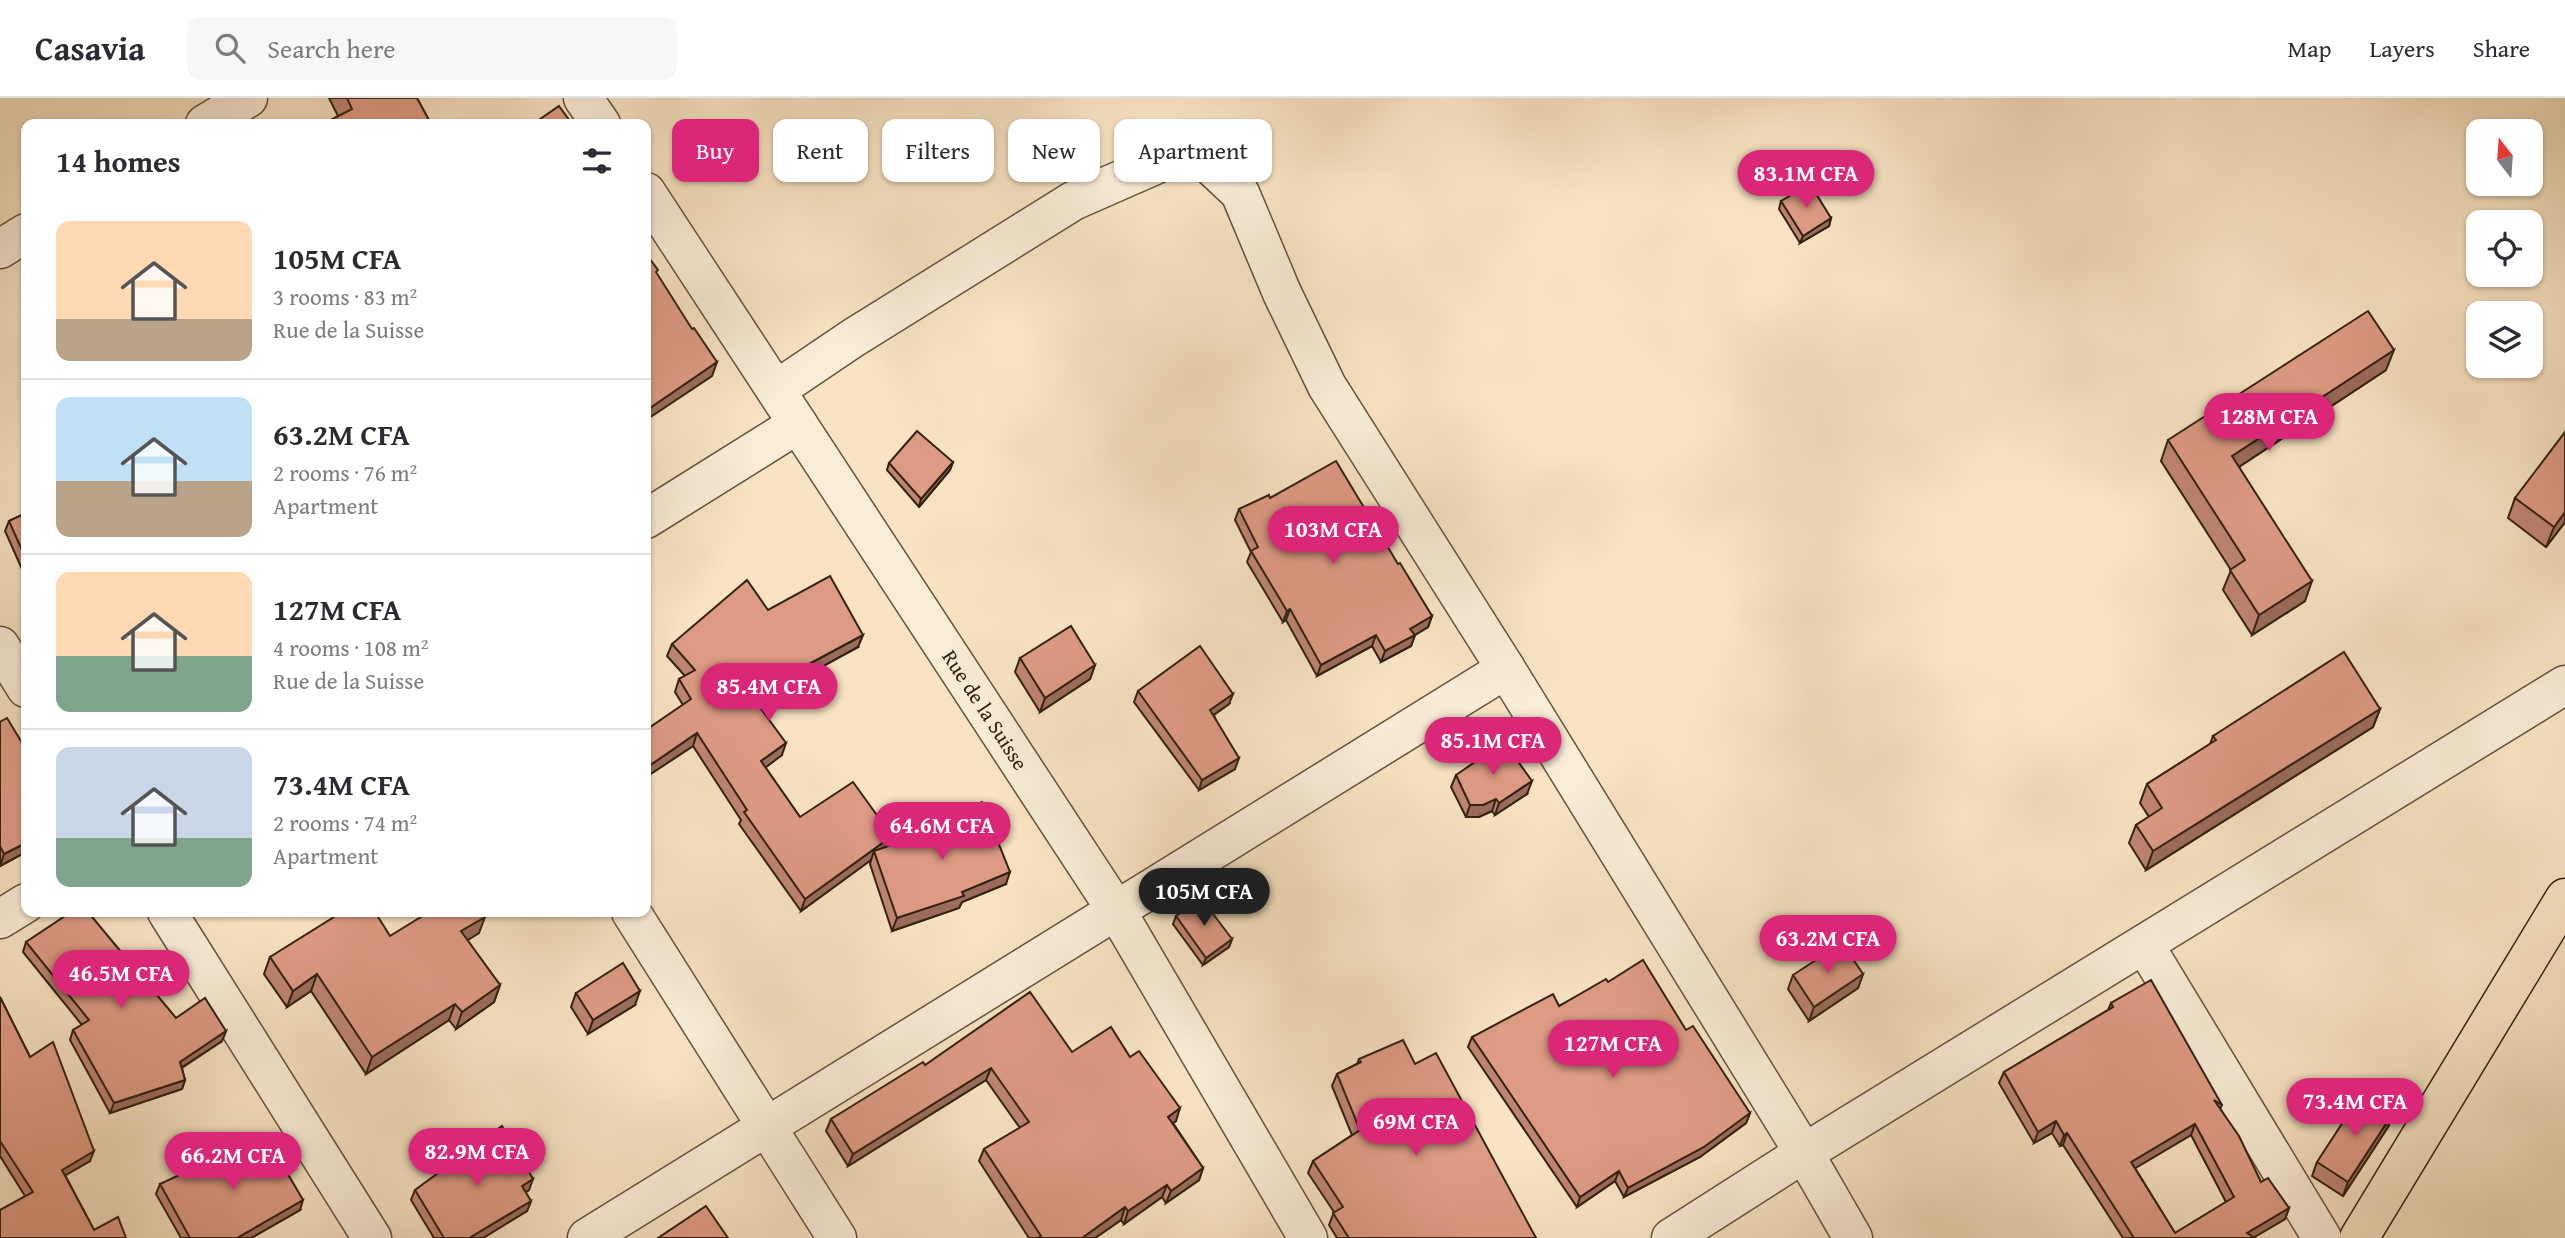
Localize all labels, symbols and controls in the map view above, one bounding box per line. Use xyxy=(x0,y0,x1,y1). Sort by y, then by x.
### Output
search box xyxy=(187,17,677,80)
text: Casavia xyxy=(35,24,145,72)
icon: search xyxy=(211,29,249,67)
text: Search here xyxy=(267,29,396,68)
text: Map xyxy=(2288,31,2331,66)
text: Layers xyxy=(2369,31,2435,66)
text: Share xyxy=(2473,31,2530,66)
chip: Buy xyxy=(672,119,759,182)
chip: Rent xyxy=(773,119,868,182)
chip: Filters xyxy=(882,119,994,182)
chip: New xyxy=(1008,119,1100,182)
chip: Apartment xyxy=(1114,119,1272,182)
north arrow xyxy=(2466,119,2543,196)
map controls xyxy=(2466,119,2543,378)
text: 14 homes xyxy=(56,139,181,183)
icon: filters xyxy=(578,142,616,180)
pin: 83.1M CFA xyxy=(1726,150,1886,210)
text: 83.1M CFA xyxy=(1753,156,1859,189)
button: locate xyxy=(2466,210,2543,287)
text: 105M CFA xyxy=(273,236,401,280)
icon: home xyxy=(112,249,196,333)
text: 3 rooms · 83 m² xyxy=(273,280,417,313)
button: layers xyxy=(2466,301,2543,378)
text: Rue de la Suisse xyxy=(273,313,424,346)
pin: 128M CFA xyxy=(2197,394,2341,453)
text: 128M CFA xyxy=(2220,399,2318,432)
text: 63.2M CFA xyxy=(273,412,410,456)
icon: home xyxy=(112,425,196,509)
text: 2 rooms · 76 m² xyxy=(273,456,417,489)
text: Apartment xyxy=(273,489,378,522)
pin: 103M CFA xyxy=(1261,506,1405,566)
text: 103M CFA xyxy=(1284,512,1382,545)
text: 127M CFA xyxy=(273,587,401,631)
icon: home xyxy=(112,600,196,684)
text: 4 rooms · 108 m² xyxy=(273,631,428,664)
street label: Rue de la Suisse xyxy=(935,643,1036,776)
text: Rue de la Suisse xyxy=(273,664,424,697)
pin: 85.4M CFA xyxy=(689,664,849,723)
text: 85.4M CFA xyxy=(716,669,822,702)
pin: 85.1M CFA xyxy=(1413,718,1573,777)
text: 85.1M CFA xyxy=(1440,723,1546,756)
text: 73.4M CFA xyxy=(273,762,410,806)
icon: home xyxy=(112,775,196,859)
pin: 64.6M CFA xyxy=(862,802,1022,862)
text: 2 rooms · 74 m² xyxy=(273,806,417,839)
text: 64.6M CFA xyxy=(889,808,995,841)
text: Apartment xyxy=(273,839,378,872)
pin: 105M CFA xyxy=(1132,868,1276,928)
text: 105M CFA xyxy=(1155,874,1253,907)
pin: 63.2M CFA xyxy=(1748,916,1908,975)
text: 63.2M CFA xyxy=(1775,921,1881,954)
pin: 46.5M CFA xyxy=(41,950,201,1010)
text: 46.5M CFA xyxy=(68,956,174,989)
pin: 127M CFA xyxy=(1541,1020,1685,1080)
text: 127M CFA xyxy=(1564,1026,1662,1059)
pin: 73.4M CFA xyxy=(2275,1079,2435,1138)
text: 73.4M CFA xyxy=(2302,1084,2408,1117)
pin: 69M CFA xyxy=(1351,1098,1481,1158)
text: 69M CFA xyxy=(1373,1104,1459,1137)
pin: 82.9M CFA xyxy=(397,1128,557,1188)
pin: 66.2M CFA xyxy=(153,1132,313,1192)
text: 82.9M CFA xyxy=(424,1134,530,1167)
text: 66.2M CFA xyxy=(180,1138,286,1171)

